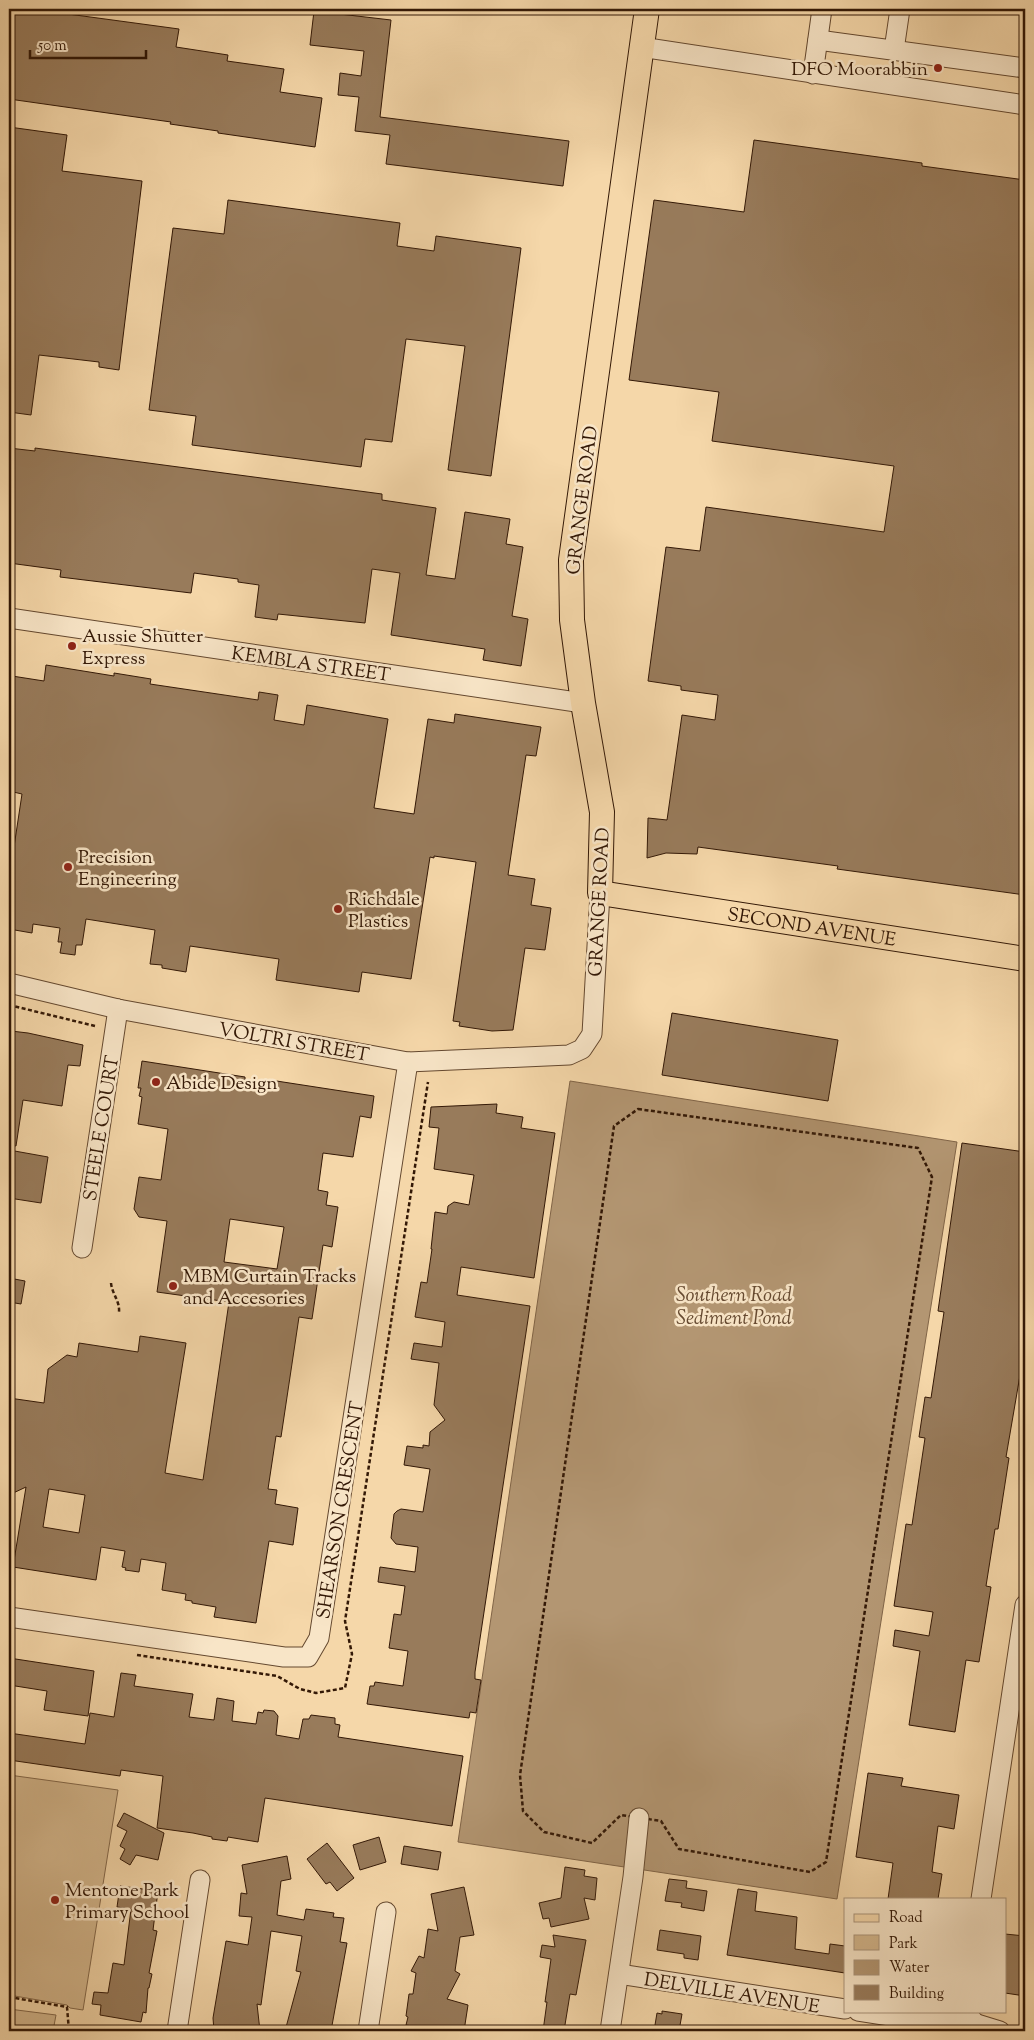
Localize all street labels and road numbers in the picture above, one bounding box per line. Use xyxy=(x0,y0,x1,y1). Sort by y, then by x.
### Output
street label: GRANGE ROAD xyxy=(561,424,606,576)
street label: KEMBLA STREET xyxy=(229,641,392,690)
street label: GRANGE ROAD xyxy=(583,827,618,978)
street label: SECOND AVENUE xyxy=(725,902,898,955)
street label: VOLTRI STREET xyxy=(216,1017,371,1070)
street label: STEELE COURT xyxy=(78,1054,127,1203)
street label: SHEARSON CRESCENT xyxy=(311,1400,372,1621)
street label: DELVILLE AVENUE xyxy=(642,1967,822,2022)

